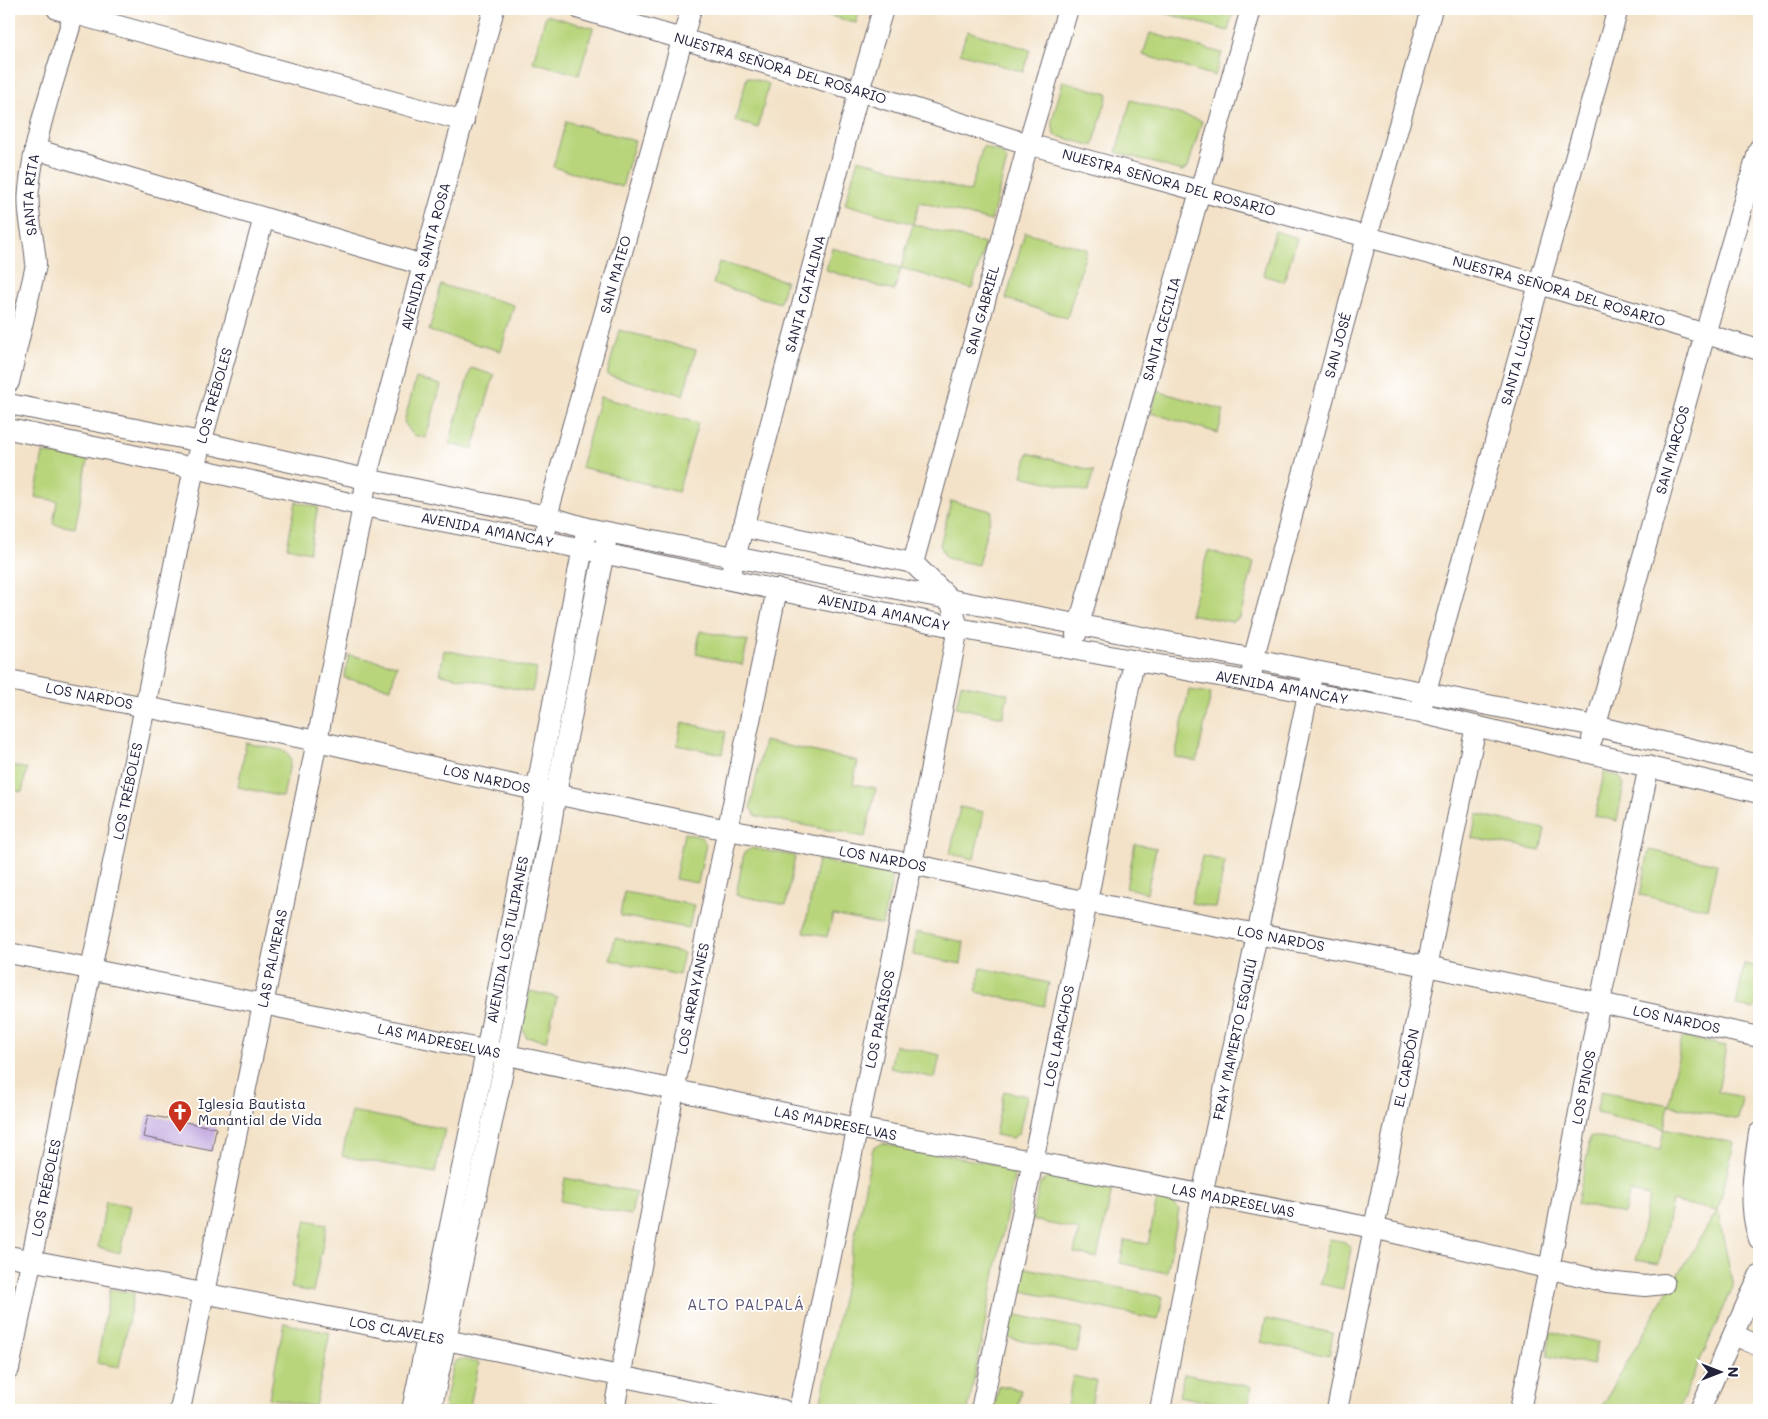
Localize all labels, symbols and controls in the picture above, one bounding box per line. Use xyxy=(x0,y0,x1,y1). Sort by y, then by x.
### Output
street label: NUESTRA SEÑORA DEL ROSARIO xyxy=(672,27,889,108)
street label: NUESTRA SEÑORA DEL ROSARIO xyxy=(1060,144,1278,220)
street label: SANTA RITA xyxy=(18,152,43,237)
street label: AVENIDA SANTA ROSA xyxy=(396,180,454,332)
street label: SAN MATEO xyxy=(595,233,635,316)
street label: SANTA CATALINA xyxy=(780,233,829,354)
street label: NUESTRA SEÑORA DEL ROSARIO xyxy=(1451,251,1668,330)
street label: SAN GABRIEL xyxy=(961,263,1003,357)
street label: SANTA CECILIA xyxy=(1138,274,1185,383)
street label: SAN JOSÉ xyxy=(1319,310,1355,380)
street label: SANTA LUCÍA xyxy=(1496,313,1539,407)
street label: LOS TRÉBOLES xyxy=(191,345,236,446)
street label: SAN MARCOS xyxy=(1651,403,1694,496)
street label: AVENIDA AMANCAY xyxy=(420,507,556,552)
street label: AVENIDA AMANCAY xyxy=(816,589,952,635)
street label: AVENIDA AMANCAY xyxy=(1214,666,1350,709)
street label: LOS NARDOS xyxy=(44,678,135,713)
street label: LOS TRÉBOLES xyxy=(108,741,146,841)
street label: LOS NARDOS xyxy=(442,760,532,797)
street label: LOS NARDOS xyxy=(838,841,929,876)
street label: AVENIDA LOS TULIPANES xyxy=(482,854,532,1025)
street label: LAS PALMERAS xyxy=(253,907,291,1009)
street label: LOS NARDOS xyxy=(1236,920,1326,956)
street label: LOS ARRAYANES xyxy=(672,941,713,1056)
street label: FRAY MAMERTO ESQUIÚ xyxy=(1208,957,1261,1122)
street label: LOS PARAÍSOS xyxy=(860,968,899,1070)
street label: LOS LAPACHOS xyxy=(1039,983,1078,1088)
street label: LOS NARDOS xyxy=(1632,1000,1722,1037)
street label: LAS MADRESELVAS xyxy=(376,1018,502,1062)
street label: EL CARDÓN xyxy=(1389,1027,1423,1109)
street label: LOS PINOS xyxy=(1567,1048,1600,1126)
place label: Iglesia Bautista Manantial de Vida xyxy=(198,1094,322,1129)
church icon: Iglesia Bautista Manantial de Vida xyxy=(167,1099,193,1133)
street label: LAS MADRESELVAS xyxy=(773,1101,899,1144)
street label: LOS TRÉBOLES xyxy=(26,1137,65,1238)
street label: LAS MADRESELVAS xyxy=(1170,1179,1296,1221)
district label: ALTO PALPALÁ xyxy=(687,1294,805,1314)
street label: LOS CLAVELES xyxy=(348,1311,446,1348)
north arrow xyxy=(1696,1346,1746,1396)
text: N xyxy=(1724,1367,1743,1377)

